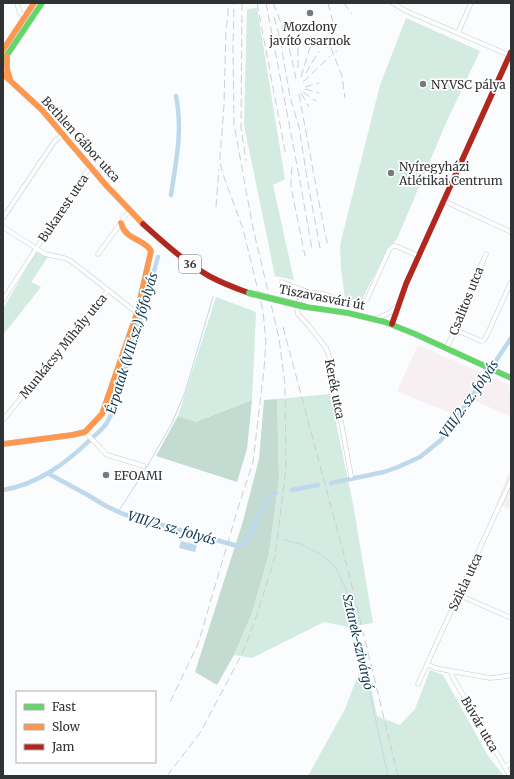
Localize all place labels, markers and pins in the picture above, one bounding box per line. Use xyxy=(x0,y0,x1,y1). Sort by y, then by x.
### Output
marker: Mozdony javító csarnok xyxy=(305,8,315,18)
place label: Mozdony javító csarnok xyxy=(268,19,351,48)
place label: NYVSC pálya xyxy=(431,77,506,92)
marker: NYVSC pálya xyxy=(418,79,428,89)
place label: Nyíregyházi Atlétikai Centrum xyxy=(398,159,503,188)
marker: Nyíregyházi Atlétikai Centrum xyxy=(386,168,396,178)
place label: EFOAMI xyxy=(114,468,162,483)
marker: EFOAMI xyxy=(101,470,111,480)

